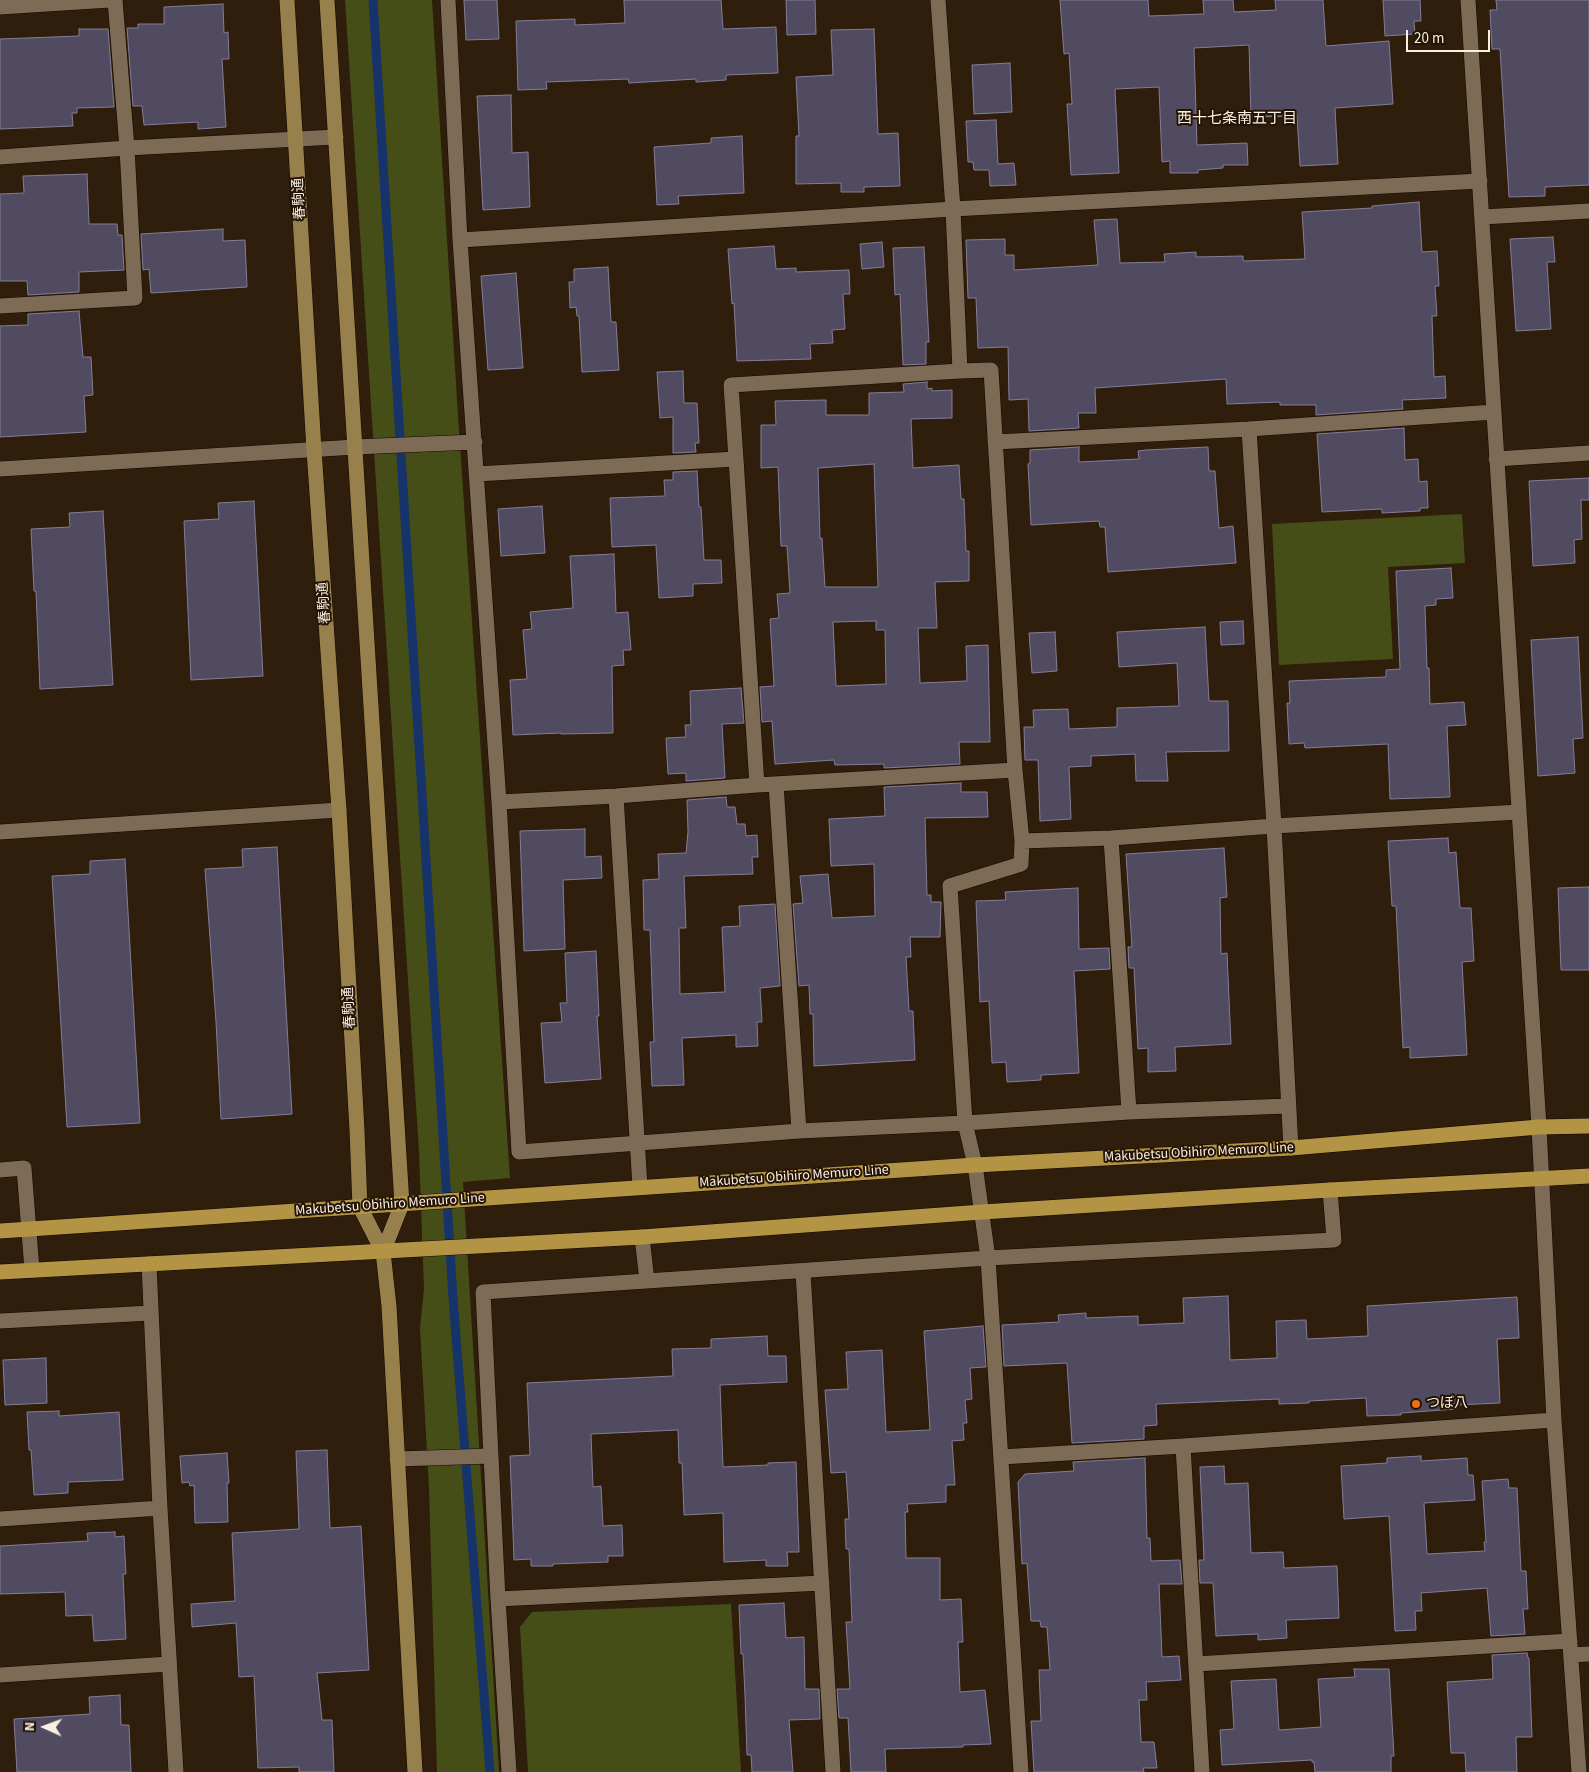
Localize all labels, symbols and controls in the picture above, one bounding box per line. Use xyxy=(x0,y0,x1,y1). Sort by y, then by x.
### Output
scale bar xyxy=(1409,20,1493,52)
text: 20 m xyxy=(1414,28,1444,49)
district label: 西十七条南五丁目 xyxy=(1177,111,1297,129)
street label: 春駒通 xyxy=(291,178,309,220)
street label: 春駒通 xyxy=(315,581,335,625)
street label: 春駒通 xyxy=(341,987,359,1029)
street label: Makubetsu Obihiro Memuro Line xyxy=(1104,1140,1294,1166)
street label: Makubetsu Obihiro Memuro Line xyxy=(699,1162,889,1192)
street label: Makubetsu Obihiro Memuro Line xyxy=(295,1190,485,1220)
place label: つぼ八 xyxy=(1426,1396,1468,1412)
marker: つぼ八 xyxy=(1410,1398,1422,1410)
north arrow xyxy=(20,1702,70,1752)
text: N xyxy=(20,1721,40,1731)

